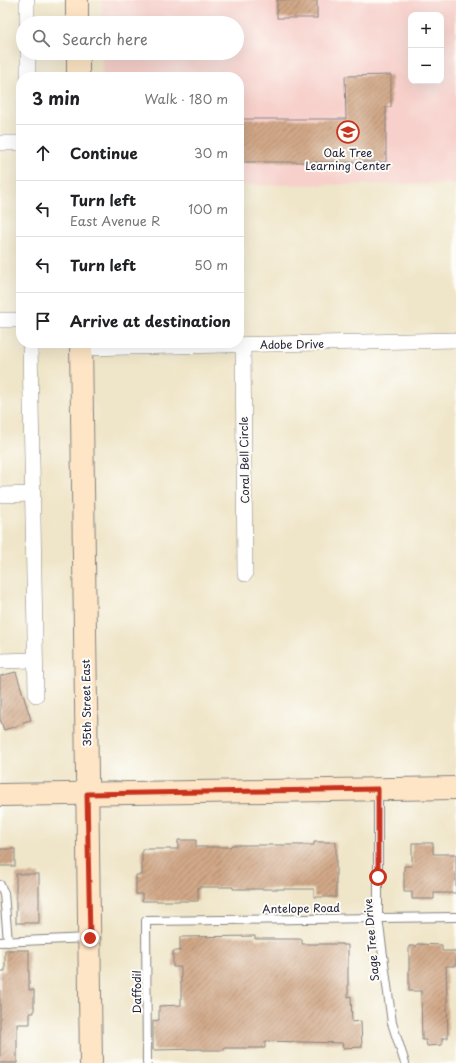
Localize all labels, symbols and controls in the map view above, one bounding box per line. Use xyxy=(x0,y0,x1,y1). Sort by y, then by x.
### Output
map controls xyxy=(408,12,444,84)
button: + xyxy=(408,12,444,48)
search box xyxy=(16,16,244,60)
icon: search xyxy=(30,27,52,49)
text: Search here xyxy=(62,27,148,50)
button: − xyxy=(408,48,444,84)
text: 3 min xyxy=(32,85,80,111)
text: Walk · 180 m xyxy=(145,89,228,108)
school or university icon: Oak Tree Learning Center xyxy=(335,119,361,145)
text: Continue xyxy=(70,141,138,164)
icon: ahead xyxy=(32,142,54,164)
text: 30 m xyxy=(194,143,228,162)
place label: Oak Tree Learning Center xyxy=(305,144,392,174)
text: Turn left xyxy=(70,188,136,211)
icon: left xyxy=(32,198,54,220)
text: 100 m xyxy=(188,199,228,218)
text: East Avenue R xyxy=(70,211,160,230)
text: Turn left xyxy=(70,253,136,276)
icon: left xyxy=(32,254,54,276)
text: 50 m xyxy=(194,255,228,274)
text: Arrive at destination xyxy=(70,309,231,332)
icon: arrive xyxy=(32,310,54,332)
street label: Adobe Drive xyxy=(260,335,324,353)
street label: Coral Bell Circle xyxy=(235,416,253,504)
street label: 35th Street East xyxy=(77,659,95,747)
route start xyxy=(369,868,387,886)
street label: Sage Tree Drive xyxy=(359,898,383,982)
street label: Antelope Road xyxy=(262,899,341,917)
route end xyxy=(81,929,99,947)
street label: Daffodil xyxy=(128,970,145,1014)

